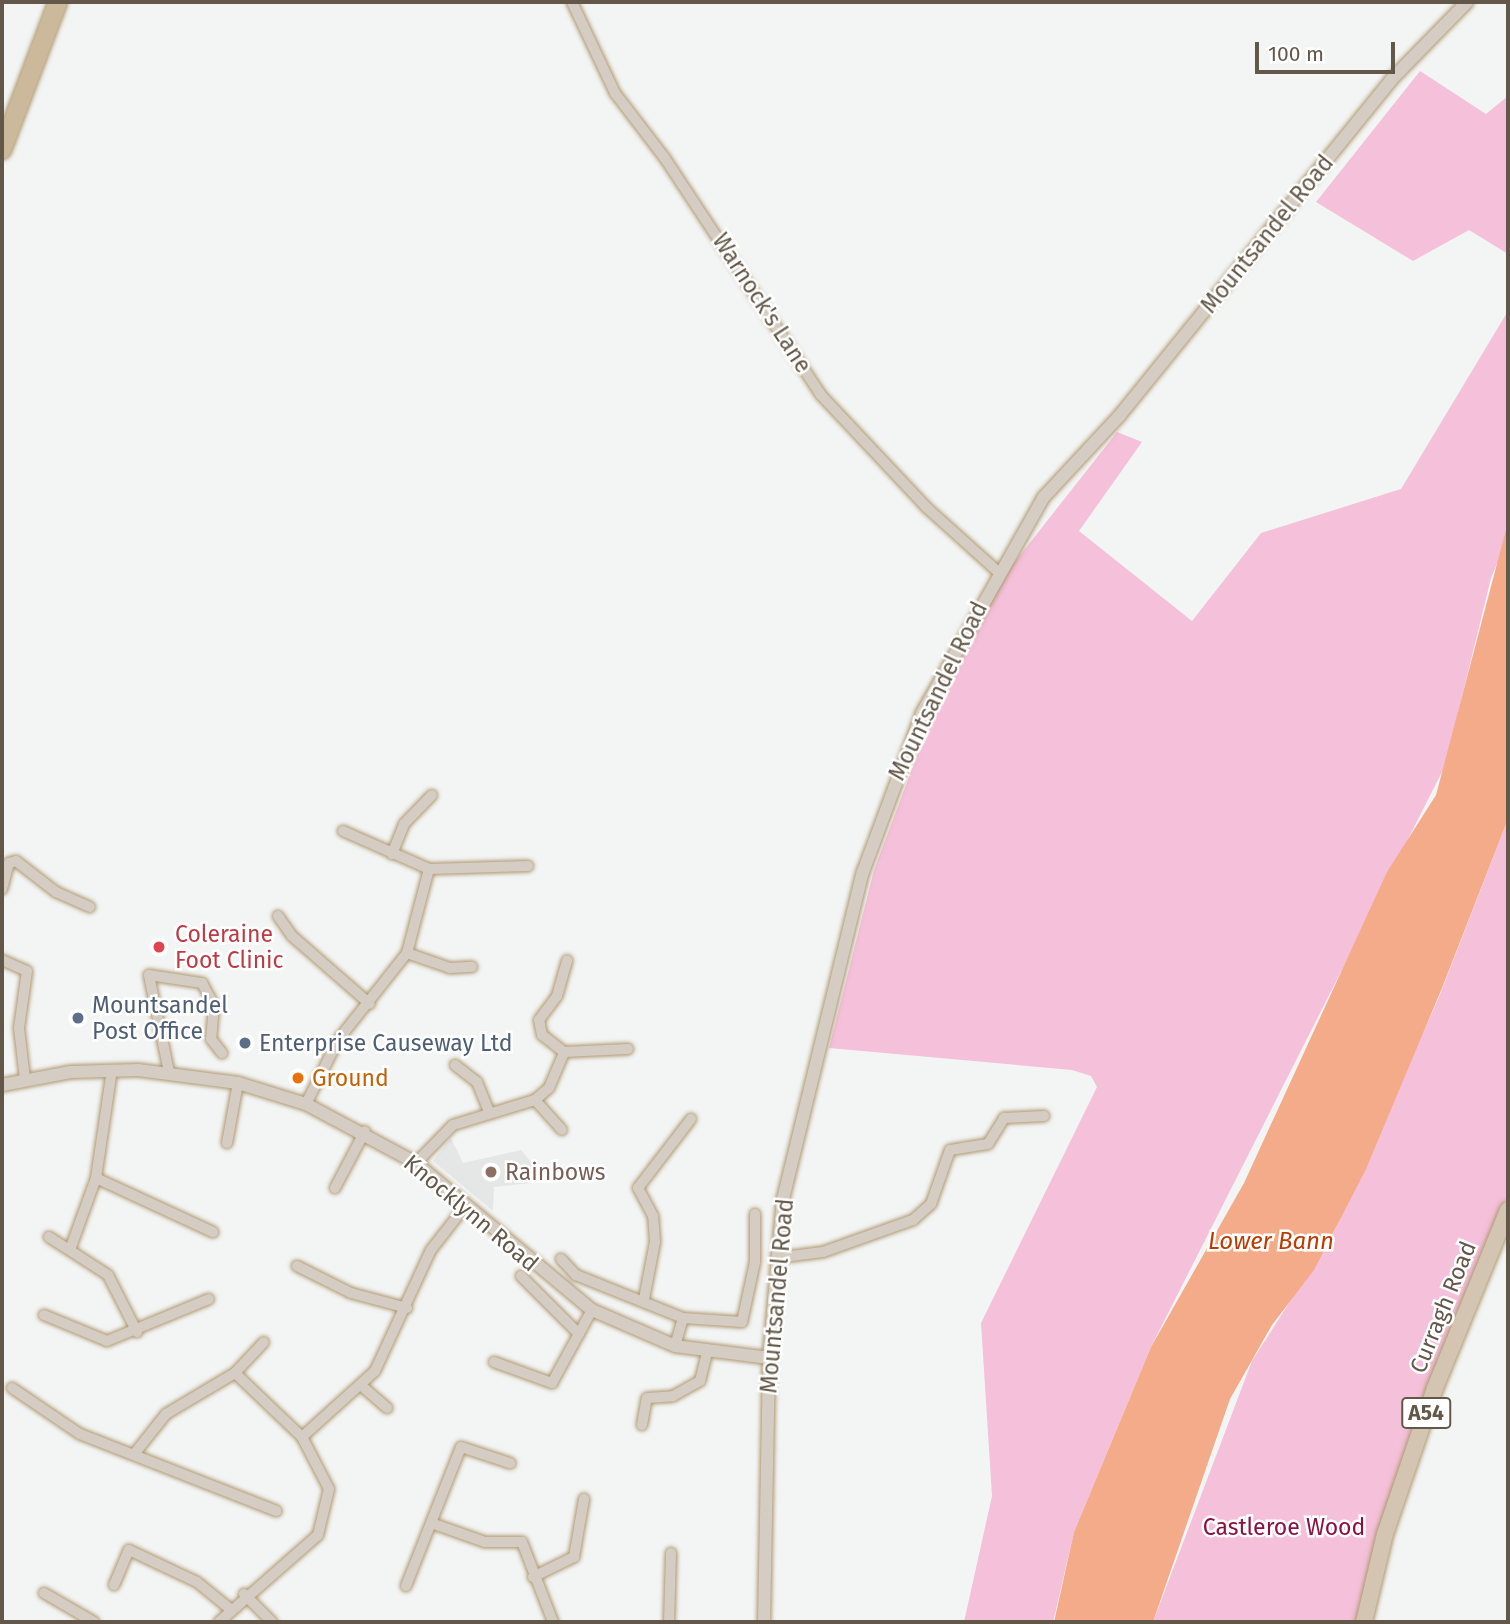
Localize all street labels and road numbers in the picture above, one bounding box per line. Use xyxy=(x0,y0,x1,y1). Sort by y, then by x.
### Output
street label: Mountsandel Road xyxy=(1195,149,1339,319)
street label: Warnock's Lane xyxy=(707,228,817,378)
street label: Mountsandel Road xyxy=(883,597,993,785)
street label: Knocklynn Road xyxy=(398,1149,544,1277)
street label: Mountsandel Road xyxy=(755,1198,799,1394)
street label: Curragh Road xyxy=(1404,1237,1482,1377)
road number: A54 xyxy=(1400,1396,1452,1430)

